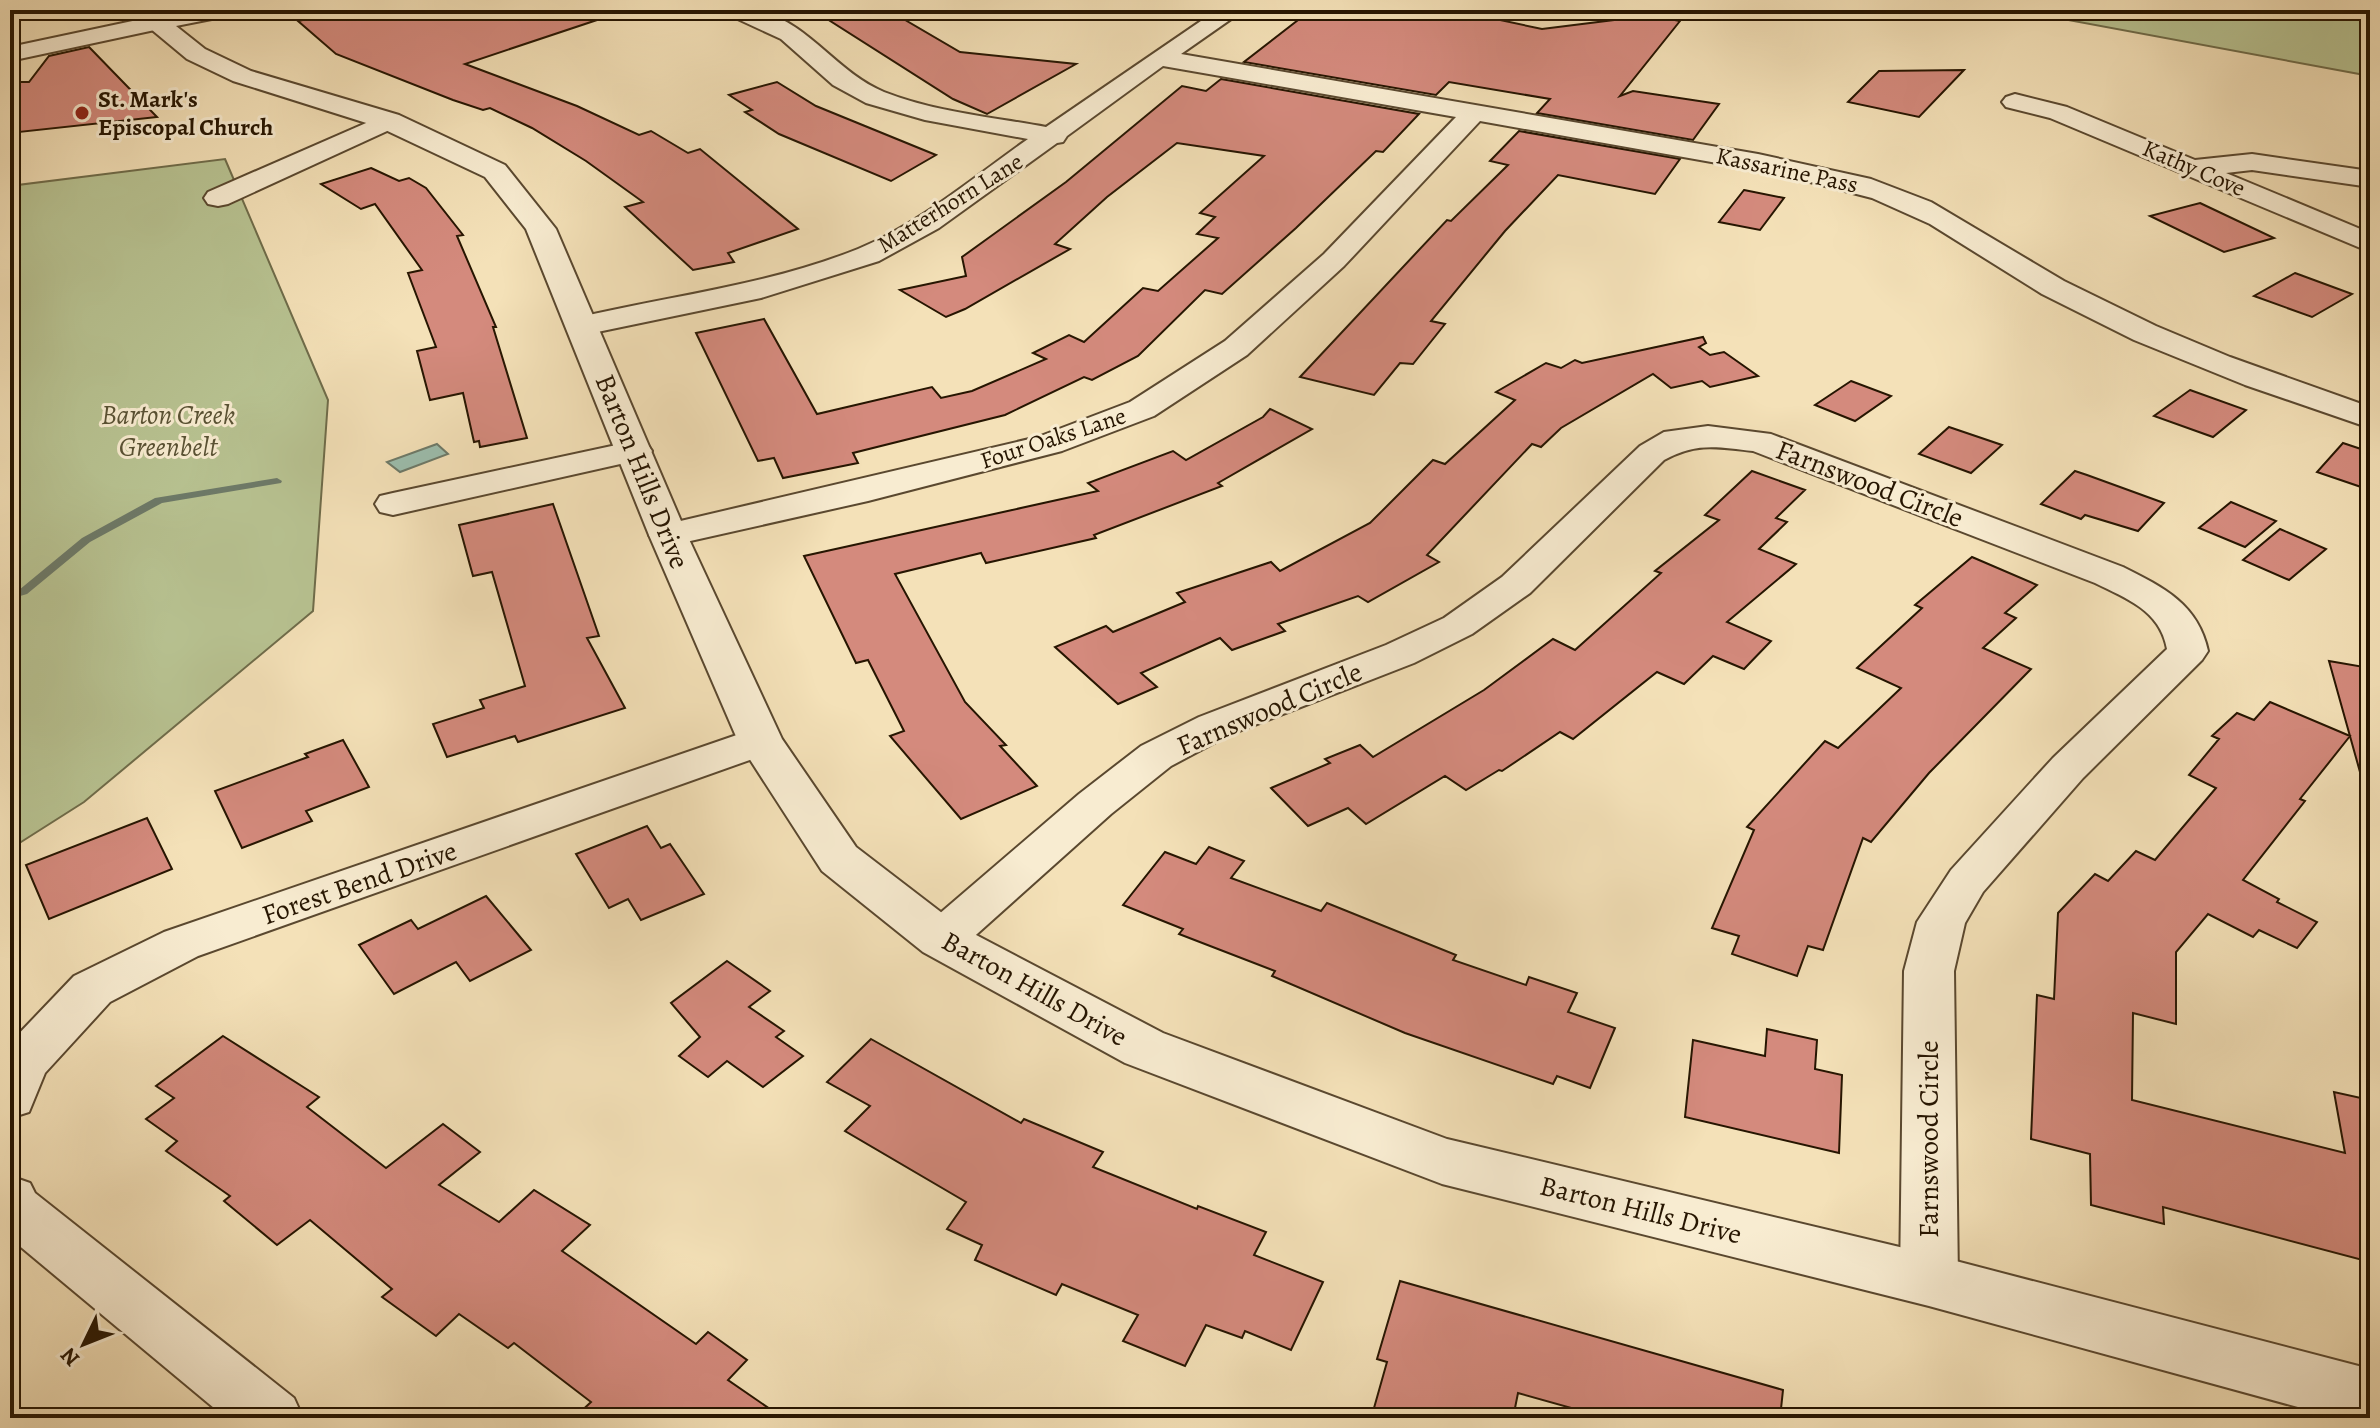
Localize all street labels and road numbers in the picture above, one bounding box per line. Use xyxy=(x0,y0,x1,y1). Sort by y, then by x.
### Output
street label: Kathy Cove xyxy=(2138,132,2250,204)
street label: Kassarine Pass xyxy=(1713,139,1861,201)
street label: Matterhorn Lane xyxy=(871,145,1029,261)
street label: Barton Hills Drive xyxy=(586,368,698,574)
street label: Four Oaks Lane xyxy=(976,399,1130,477)
street label: Farnswood Circle xyxy=(1770,431,1969,537)
street label: Farnswood Circle xyxy=(1171,653,1368,765)
street label: Forest Bend Drive xyxy=(257,832,462,934)
street label: Barton Hills Drive xyxy=(935,922,1134,1056)
street label: Farnswood Circle xyxy=(1910,1040,1948,1238)
street label: Barton Hills Drive xyxy=(1536,1167,1746,1253)

